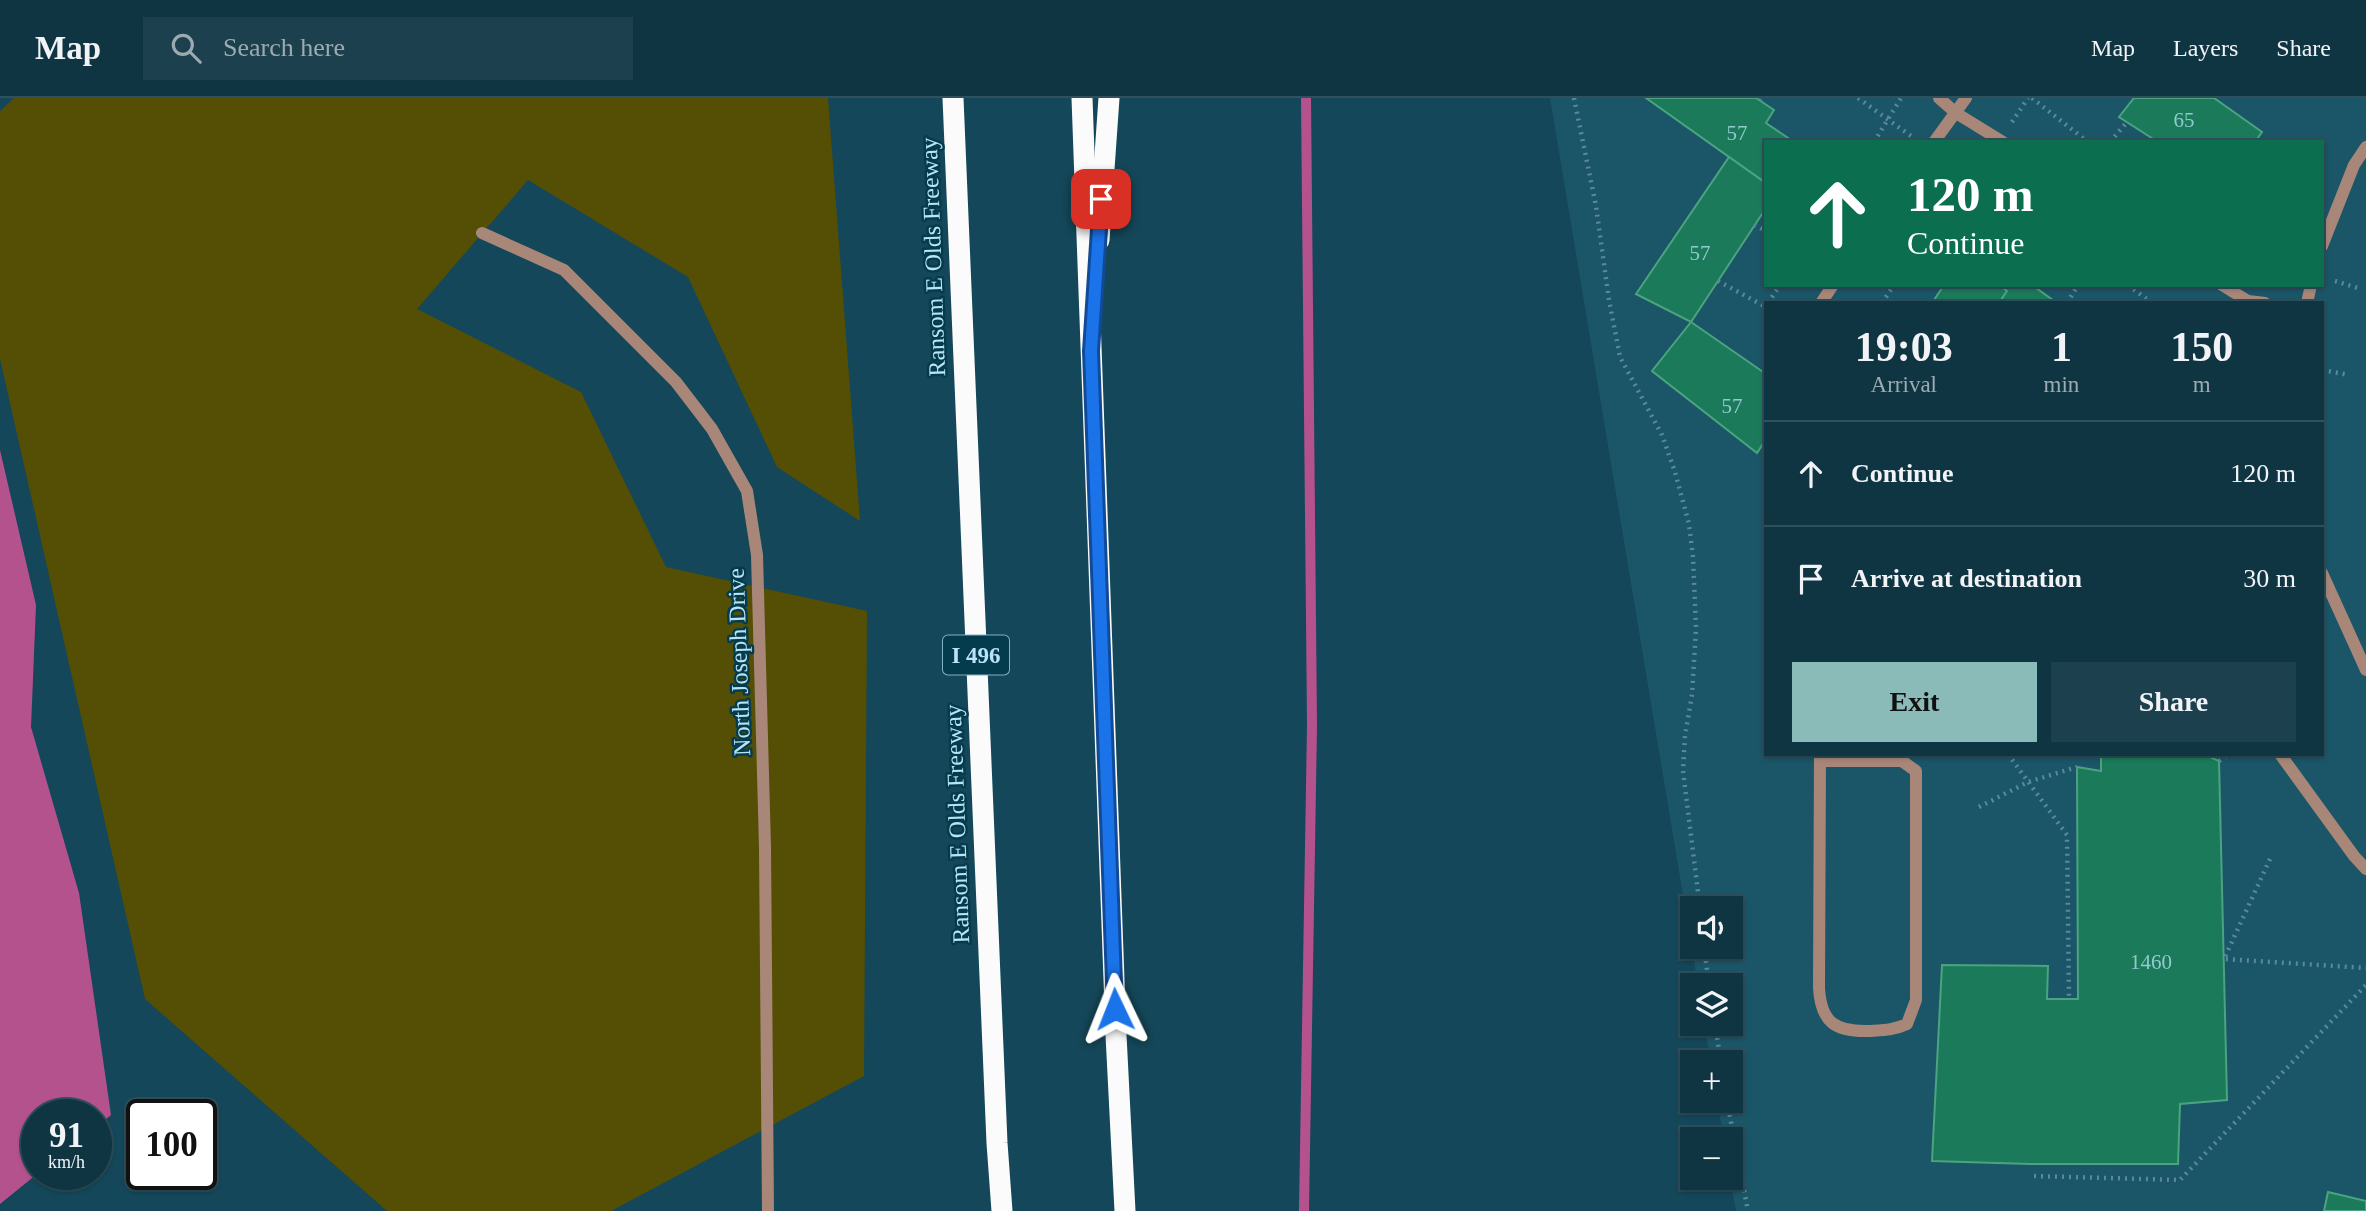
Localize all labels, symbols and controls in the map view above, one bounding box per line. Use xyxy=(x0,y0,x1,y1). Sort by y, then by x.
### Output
search box xyxy=(143,17,633,80)
icon: search xyxy=(167,29,205,67)
text: Map xyxy=(35,30,101,66)
text: Search here xyxy=(223,33,345,62)
text: Map xyxy=(2091,35,2135,61)
text: Layers xyxy=(2173,35,2238,61)
text: Share xyxy=(2276,35,2331,61)
house number: 65 xyxy=(2174,108,2195,132)
house number: 57 xyxy=(1727,121,1748,145)
street label: Ransom E Olds Freeway xyxy=(916,137,950,377)
text: 120 m xyxy=(1907,167,2034,222)
icon: ahead xyxy=(1792,168,1883,259)
pin xyxy=(1071,169,1131,229)
icon: arrive xyxy=(1082,180,1120,218)
text: Continue xyxy=(1907,225,2024,261)
house number: 57 xyxy=(1690,241,1711,265)
text: 19:03 xyxy=(1855,324,1953,370)
text: 1 xyxy=(2051,324,2072,370)
text: 150 xyxy=(2170,324,2233,370)
text: Arrival xyxy=(1871,372,1937,397)
text: min xyxy=(2044,372,2079,397)
text: m xyxy=(2193,372,2211,397)
house number: 57 xyxy=(1722,394,1743,418)
icon: ahead xyxy=(1792,455,1830,493)
text: Continue xyxy=(1851,459,1954,488)
text: 120 m xyxy=(2230,459,2296,488)
icon: arrive xyxy=(1792,560,1830,598)
text: Arrive at destination xyxy=(1851,564,2082,593)
text: 30 m xyxy=(2243,564,2296,593)
street label: North Joseph Drive xyxy=(723,568,755,756)
road number: I 496 xyxy=(943,636,1009,674)
button: Exit xyxy=(1792,662,2037,742)
button: Share xyxy=(2051,662,2296,742)
street label: Ransom E Olds Freeway xyxy=(940,704,974,944)
map controls xyxy=(1680,896,1743,1190)
button: sound xyxy=(1680,896,1743,959)
house number: 1460 xyxy=(2130,950,2172,974)
position arrow xyxy=(1078,972,1152,1046)
button: layers xyxy=(1680,973,1743,1036)
button: + xyxy=(1680,1050,1743,1113)
speed limit sign: 100 xyxy=(126,1099,217,1190)
text: 91 xyxy=(49,1116,84,1155)
button: − xyxy=(1680,1127,1743,1190)
text: km/h xyxy=(48,1152,85,1172)

